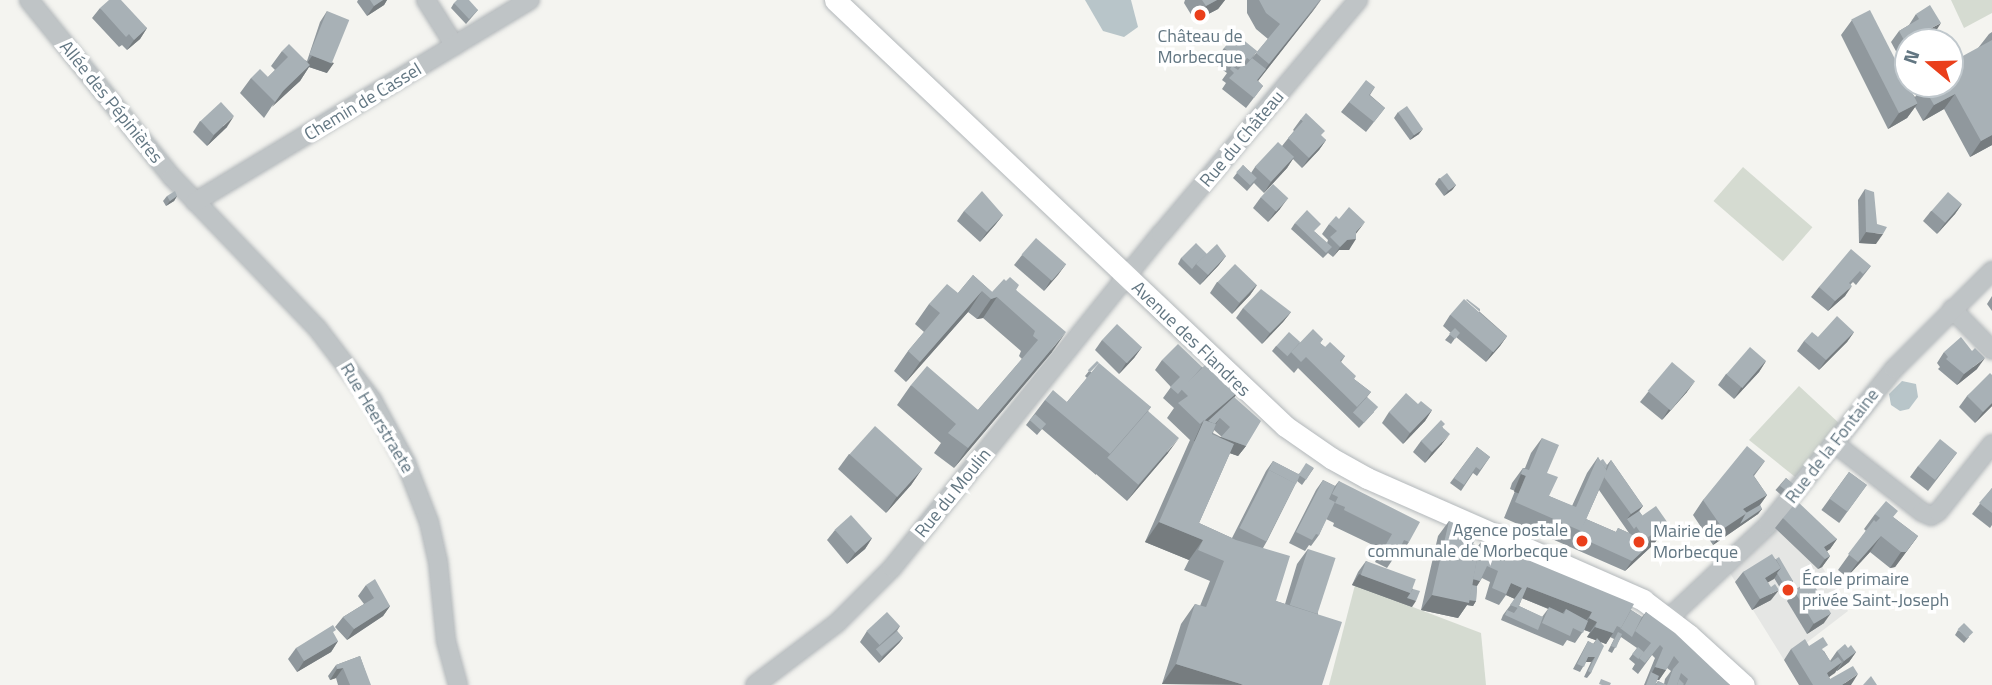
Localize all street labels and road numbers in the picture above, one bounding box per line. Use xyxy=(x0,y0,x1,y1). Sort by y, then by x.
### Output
street label: Allée des Pépinières xyxy=(55,36,167,168)
street label: Chemin de Cassel xyxy=(301,59,425,145)
street label: Rue du Château xyxy=(1195,86,1289,192)
street label: Avenue des Flandres xyxy=(1127,277,1255,401)
street label: Rue Heerstraete xyxy=(336,359,418,477)
street label: Rue de la Fontaine xyxy=(1781,384,1883,508)
street label: Rue du Moulin xyxy=(910,444,996,542)

